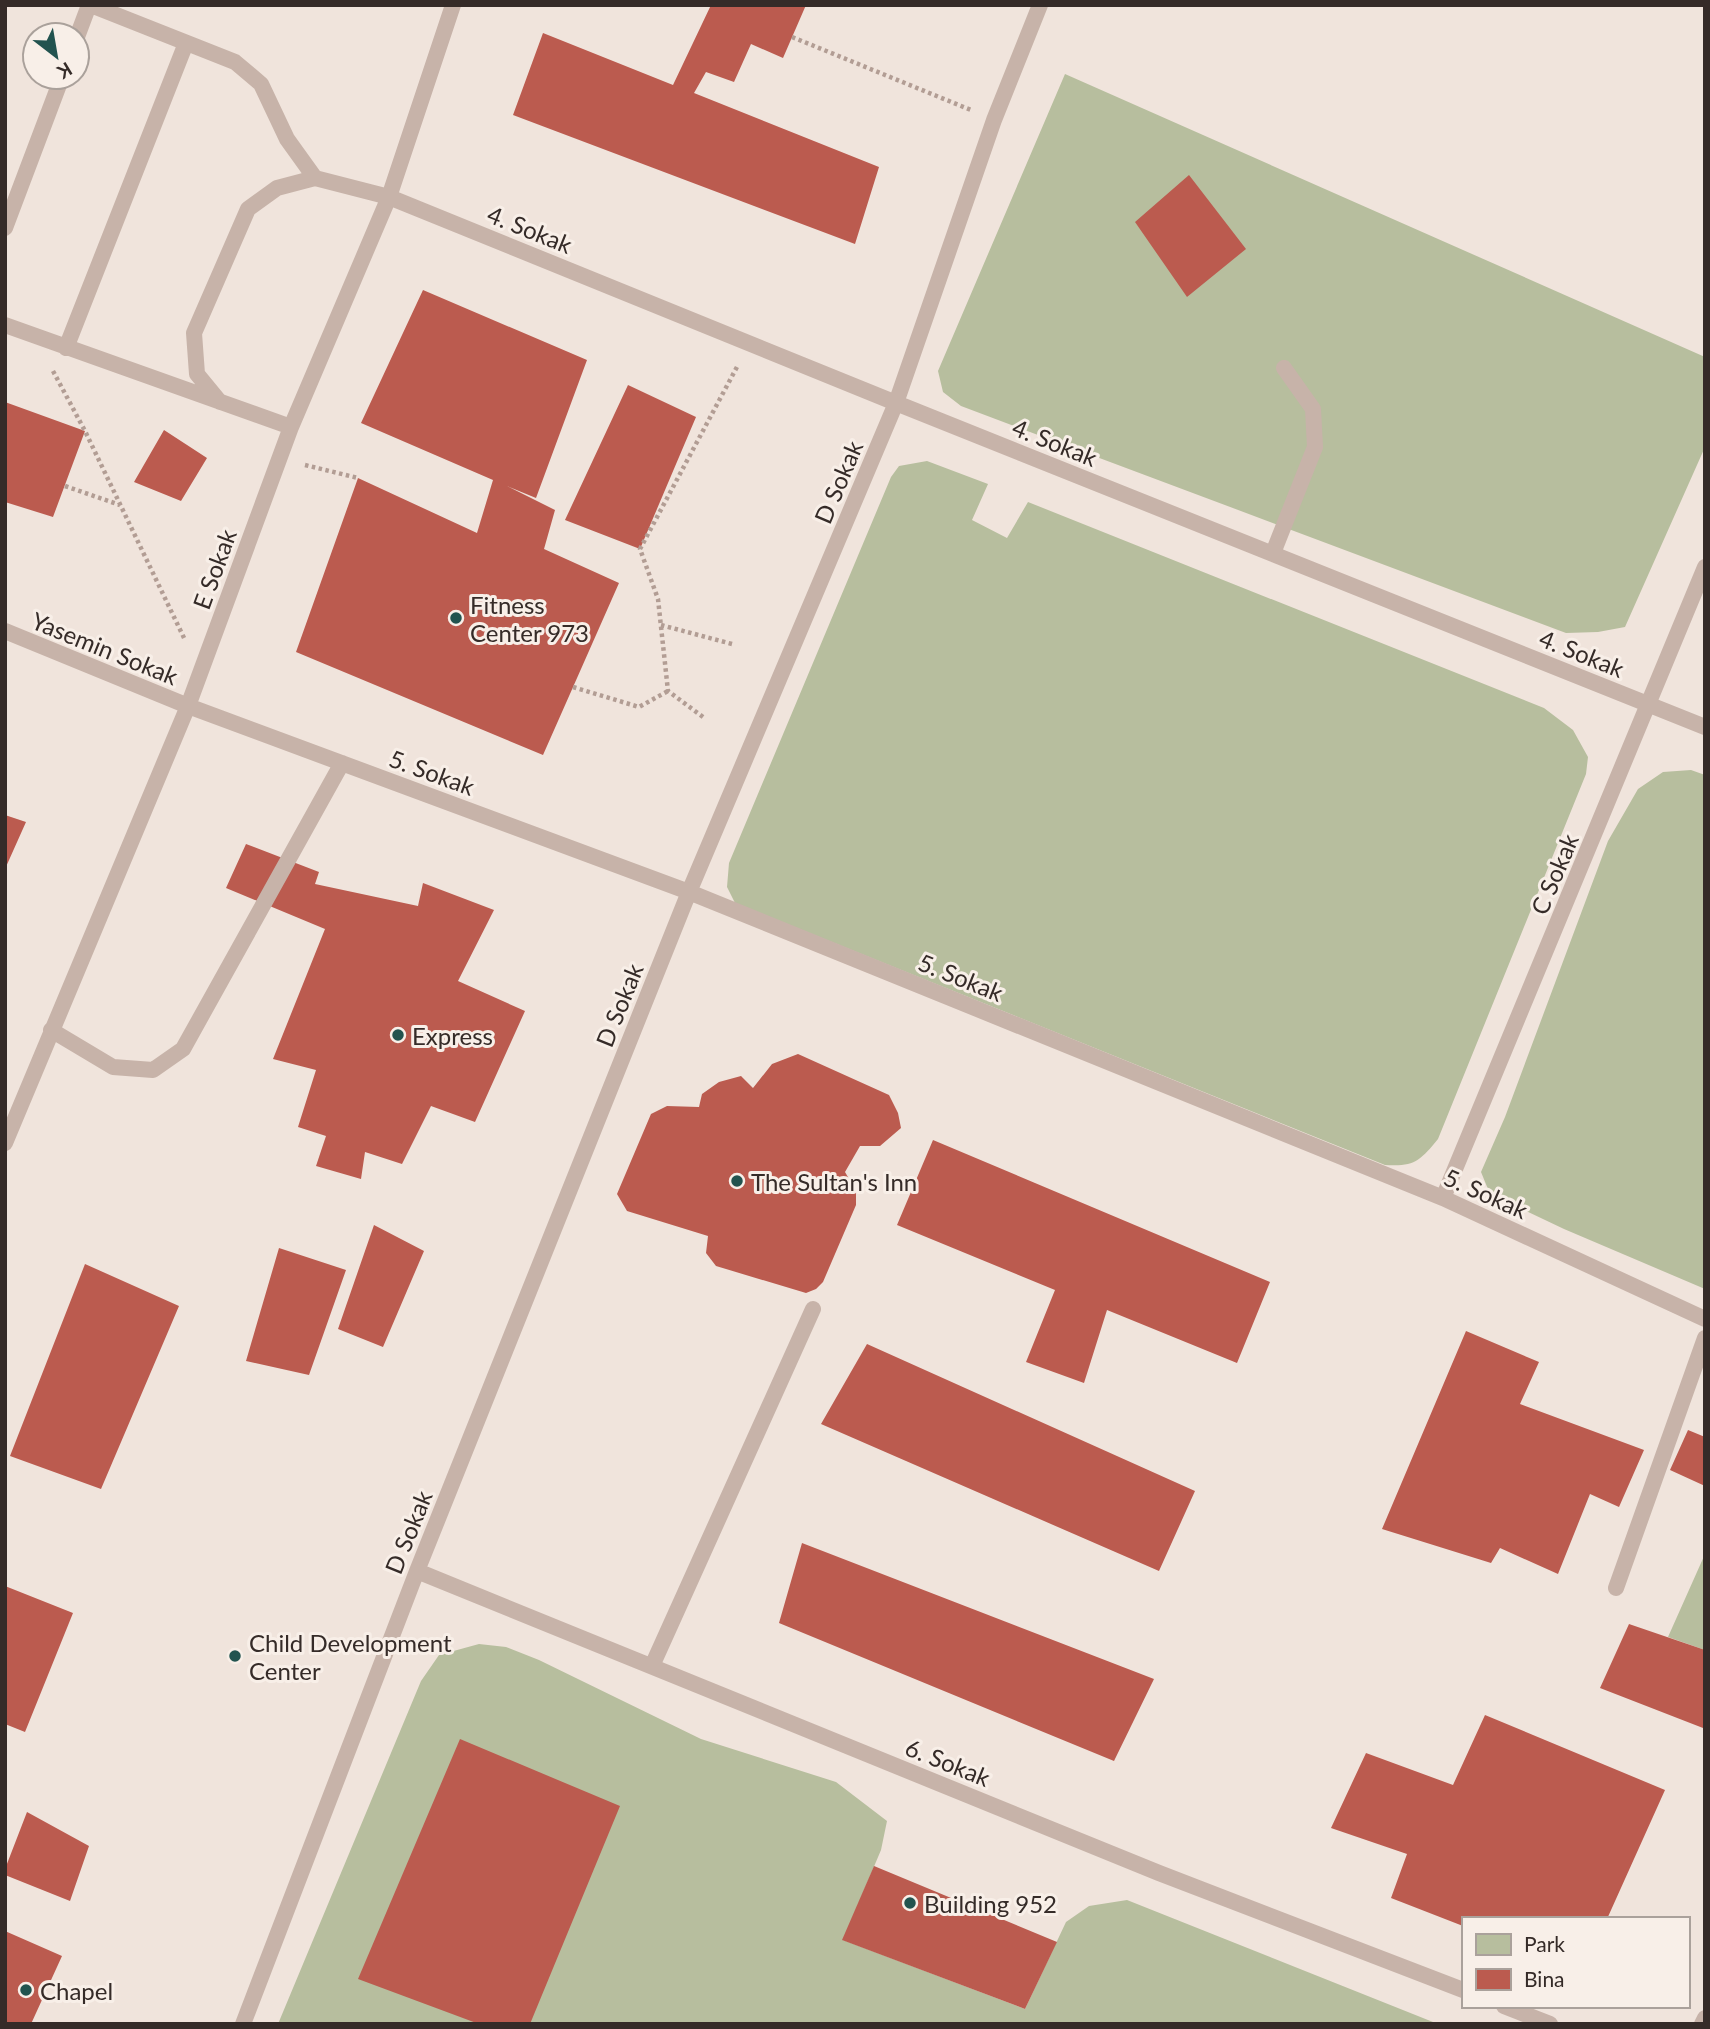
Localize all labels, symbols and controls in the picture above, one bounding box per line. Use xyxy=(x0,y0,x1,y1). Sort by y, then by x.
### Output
north arrow xyxy=(21,21,91,91)
text: K xyxy=(53,58,77,85)
street label: 4. Sokak xyxy=(483,199,577,259)
street label: 4. Sokak xyxy=(1008,412,1102,472)
street label: D Sokak xyxy=(808,435,869,528)
street label: E Sokak xyxy=(186,524,242,613)
place label: Fitness Center 973 xyxy=(470,590,589,647)
street label: Yasemin Sokak xyxy=(28,605,183,691)
marker: Fitness Center 973 xyxy=(448,610,464,626)
street label: 4. Sokak xyxy=(1535,623,1629,683)
street label: 5. Sokak xyxy=(385,743,479,801)
street label: C Sokak xyxy=(1524,828,1584,919)
street label: 5. Sokak xyxy=(914,947,1008,1007)
street label: D Sokak xyxy=(589,958,649,1051)
place label: Express xyxy=(412,1021,493,1050)
marker: Express xyxy=(390,1027,406,1043)
street label: 5. Sokak xyxy=(1440,1162,1533,1225)
place label: The Sultan's Inn xyxy=(751,1167,917,1196)
marker: The Sultan's Inn xyxy=(729,1173,745,1189)
street label: D Sokak xyxy=(378,1485,438,1578)
place label: Child Development Center xyxy=(249,1628,452,1685)
marker: Child Development Center xyxy=(227,1648,243,1664)
street label: 6. Sokak xyxy=(901,1732,995,1792)
place label: Building 952 xyxy=(924,1889,1057,1918)
marker: Building 952 xyxy=(902,1895,918,1911)
legend xyxy=(1462,1917,1689,2008)
text: Park xyxy=(1524,1931,1565,1956)
text: Bina xyxy=(1524,1966,1565,1991)
place label: Chapel xyxy=(40,1976,113,2005)
marker: Chapel xyxy=(18,1982,34,1998)

